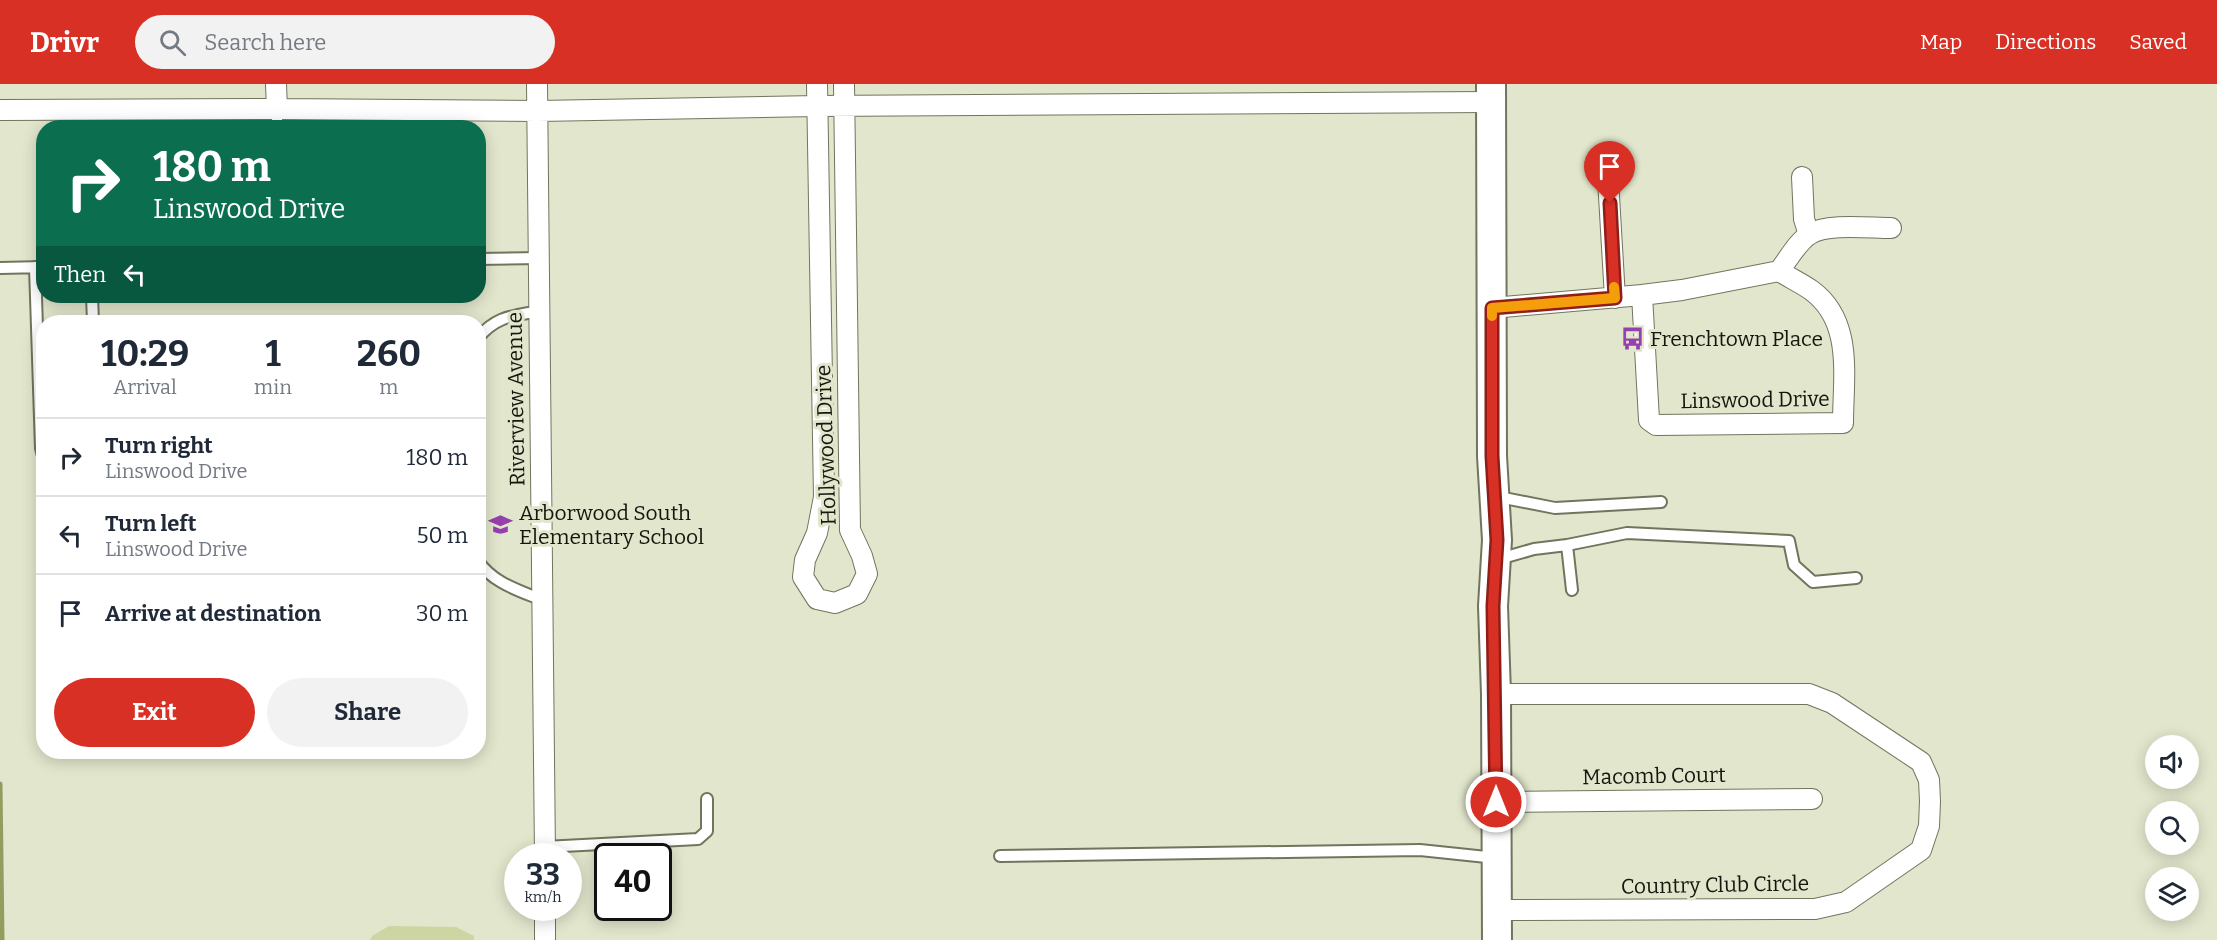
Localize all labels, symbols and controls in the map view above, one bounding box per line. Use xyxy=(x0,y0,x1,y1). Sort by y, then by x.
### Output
search box xyxy=(135,15,555,69)
text: Drivr xyxy=(30,26,99,59)
icon: search xyxy=(156,26,189,59)
text: Search here xyxy=(204,29,326,56)
text: Map xyxy=(1920,29,1962,55)
text: Directions xyxy=(1995,29,2096,55)
text: Saved xyxy=(2129,29,2187,55)
pin xyxy=(1584,141,1635,203)
text: 180 m xyxy=(153,142,271,192)
icon: right xyxy=(54,144,132,222)
icon: arrive xyxy=(1593,150,1626,183)
text: Linswood Drive xyxy=(153,193,345,225)
icon: left xyxy=(118,258,151,291)
text: Then xyxy=(54,261,106,288)
street label: Riverview Avenue xyxy=(501,312,531,486)
bus stop icon: Frenchtown Place xyxy=(1619,326,1645,352)
place label: Frenchtown Place xyxy=(1650,326,1823,352)
text: 10:29 xyxy=(101,332,189,376)
text: 1 xyxy=(265,332,281,376)
text: 260 xyxy=(357,332,421,376)
street label: Hollywood Drive xyxy=(810,364,842,526)
text: Arrival xyxy=(113,375,177,399)
text: min xyxy=(254,375,292,399)
text: m xyxy=(379,375,398,399)
street label: Linswood Drive xyxy=(1680,386,1830,414)
text: Turn right xyxy=(105,432,213,459)
icon: right xyxy=(54,441,87,474)
text: 180 m xyxy=(406,444,468,471)
text: Linswood Drive xyxy=(105,459,247,483)
place label: Arborwood South Elementary School xyxy=(519,500,704,550)
text: Turn left xyxy=(105,510,197,537)
school or university icon: Arborwood South Elementary School xyxy=(488,512,514,538)
icon: left xyxy=(54,519,87,552)
text: 50 m xyxy=(417,522,468,549)
text: Linswood Drive xyxy=(105,537,247,561)
icon: arrive xyxy=(54,597,87,630)
text: Arrive at destination xyxy=(105,600,321,627)
text: 30 m xyxy=(416,600,468,627)
button: Exit xyxy=(54,678,255,747)
button: Share xyxy=(267,678,468,747)
map controls xyxy=(2145,735,2199,921)
button: sound xyxy=(2145,735,2199,789)
street label: Macomb Court xyxy=(1582,762,1726,790)
position arrow xyxy=(1464,770,1528,834)
button: search xyxy=(2145,801,2199,855)
speed limit sign: 40 xyxy=(594,843,672,921)
text: 33 xyxy=(526,857,560,893)
button: layers xyxy=(2145,867,2199,921)
street label: Country Club Circle xyxy=(1621,870,1809,900)
text: km/h xyxy=(524,888,562,906)

